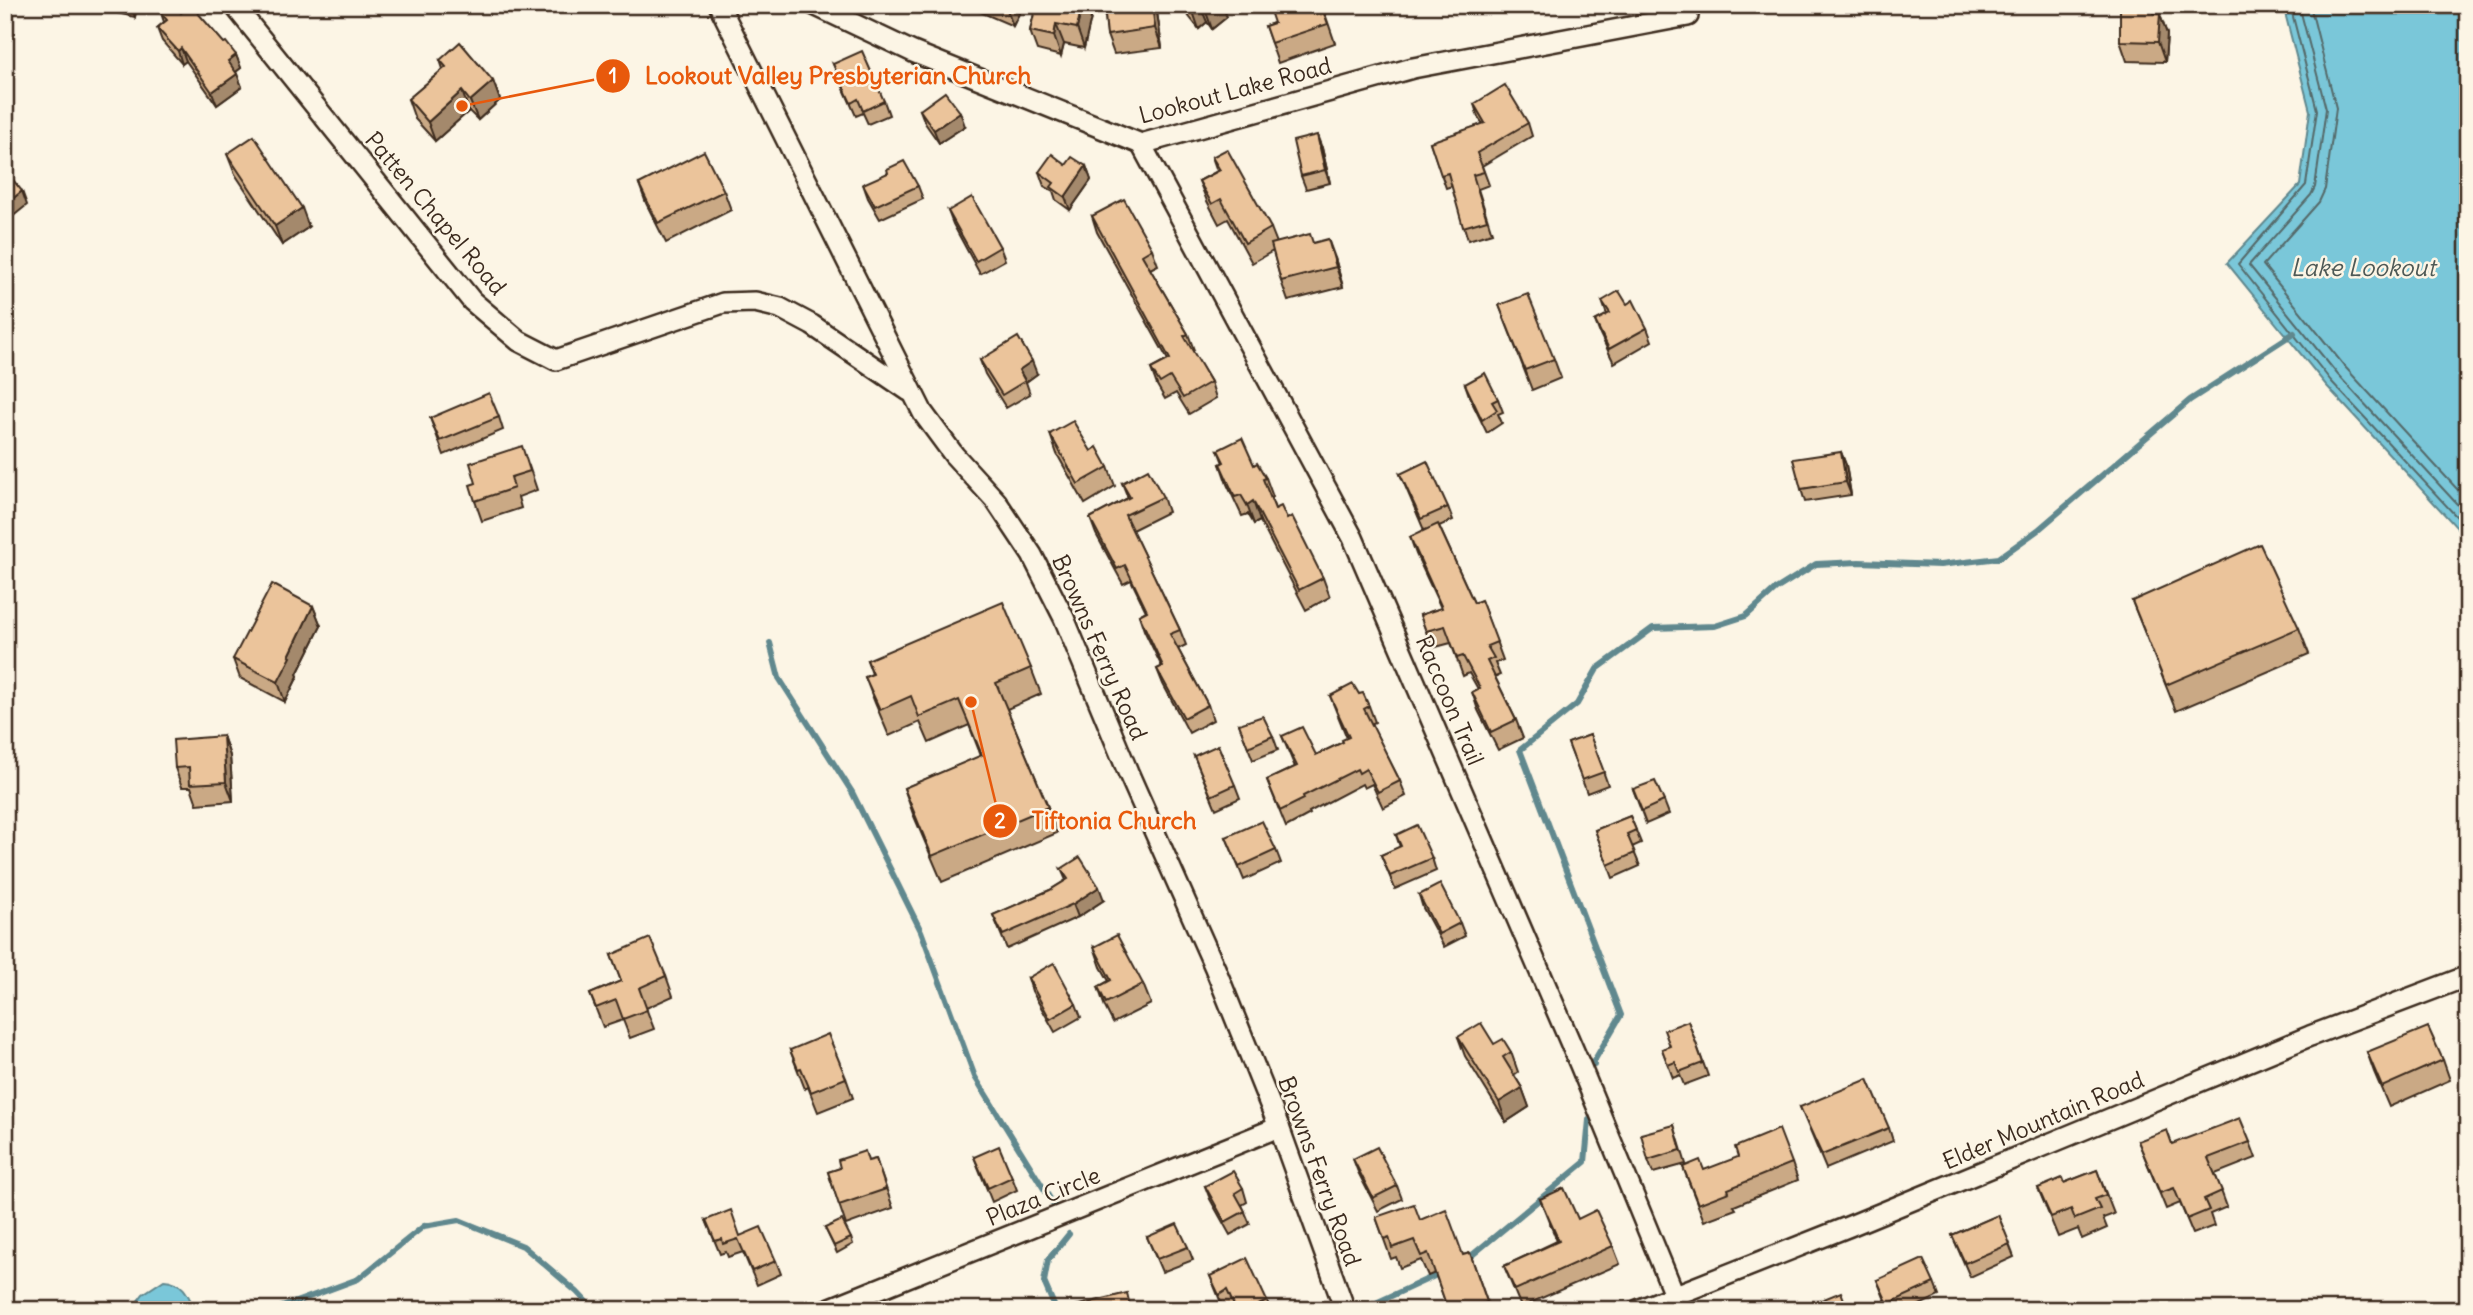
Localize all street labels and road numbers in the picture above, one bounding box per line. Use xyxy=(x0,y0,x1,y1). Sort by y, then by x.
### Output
street label: Lookout Lake Road xyxy=(1136,50,1334,130)
street label: Patten Chapel Road xyxy=(359,125,513,301)
street label: Browns Ferry Road xyxy=(1046,550,1154,744)
street label: Raccoon Trail xyxy=(1410,631,1490,769)
street label: Elder Mountain Road xyxy=(1938,1064,2148,1176)
street label: Browns Ferry Road xyxy=(1272,1072,1368,1270)
street label: Plaza Circle xyxy=(982,1160,1104,1232)

